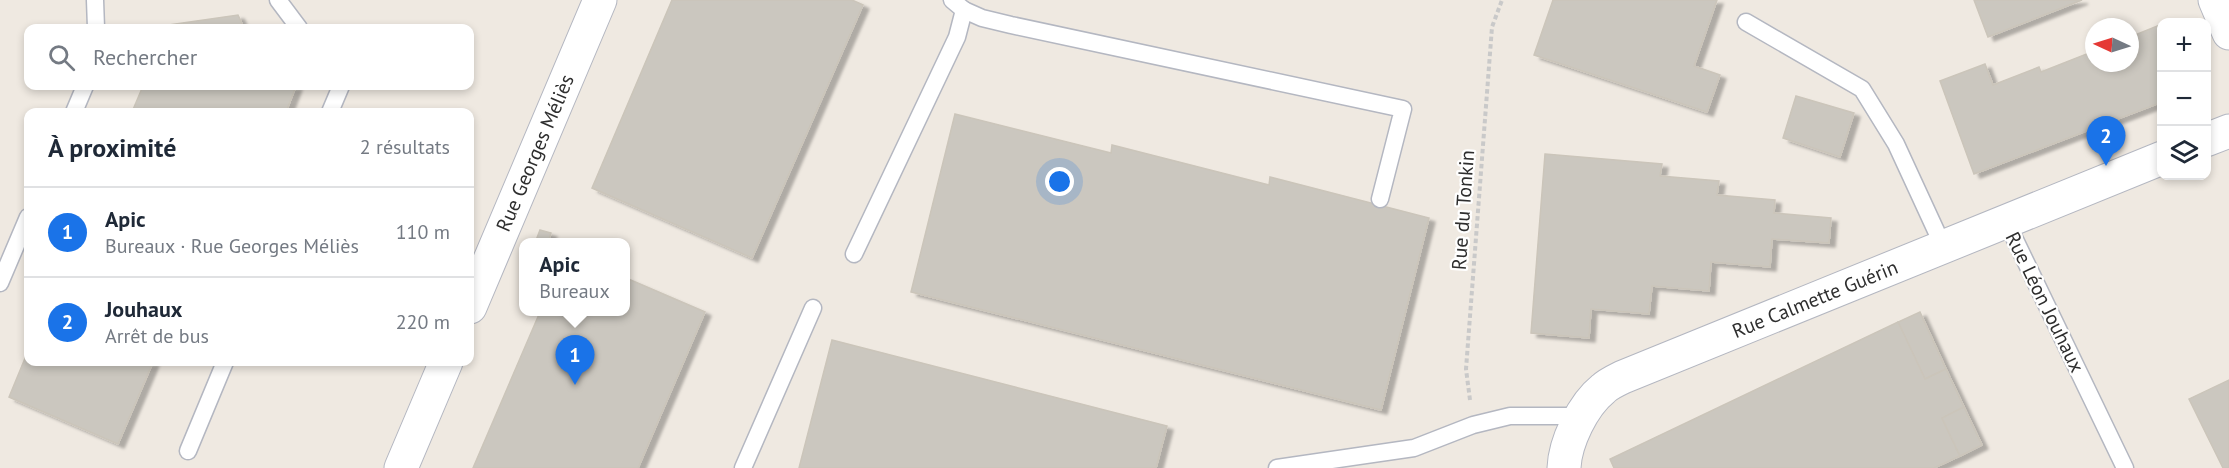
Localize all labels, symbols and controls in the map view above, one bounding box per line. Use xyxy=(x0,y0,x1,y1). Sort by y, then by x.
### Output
north arrow xyxy=(2085,18,2139,72)
map controls xyxy=(2157,18,2211,180)
button: + xyxy=(2157,18,2211,72)
search box xyxy=(24,24,474,90)
icon: search xyxy=(45,41,78,74)
text: Rechercher xyxy=(93,43,197,71)
street label: Rue Georges Méliès xyxy=(490,71,580,235)
button: − xyxy=(2157,72,2211,126)
pin: 2 xyxy=(2086,116,2126,166)
button: layers xyxy=(2157,126,2211,180)
text: À proximité xyxy=(48,131,176,164)
text: 2 résultats xyxy=(360,134,450,160)
street label: Rue du Tonkin xyxy=(1446,149,1480,271)
your location xyxy=(1045,167,1074,196)
text: Apic xyxy=(105,205,146,233)
text: 1 xyxy=(62,219,73,245)
text: 110 m xyxy=(396,219,450,245)
street label: Rue Léon Jouhaux xyxy=(2000,227,2090,377)
text: Bureaux · Rue Georges Méliès xyxy=(105,233,359,259)
popup xyxy=(519,238,630,316)
text: Apic xyxy=(539,250,580,278)
street label: Rue Calmette Guérin xyxy=(1728,254,1902,344)
text: Bureaux xyxy=(539,278,610,304)
text: Jouhaux xyxy=(105,295,182,323)
text: 2 xyxy=(62,309,73,335)
text: 220 m xyxy=(396,309,450,335)
text: Arrêt de bus xyxy=(105,323,209,349)
pin: 1 xyxy=(556,336,594,385)

